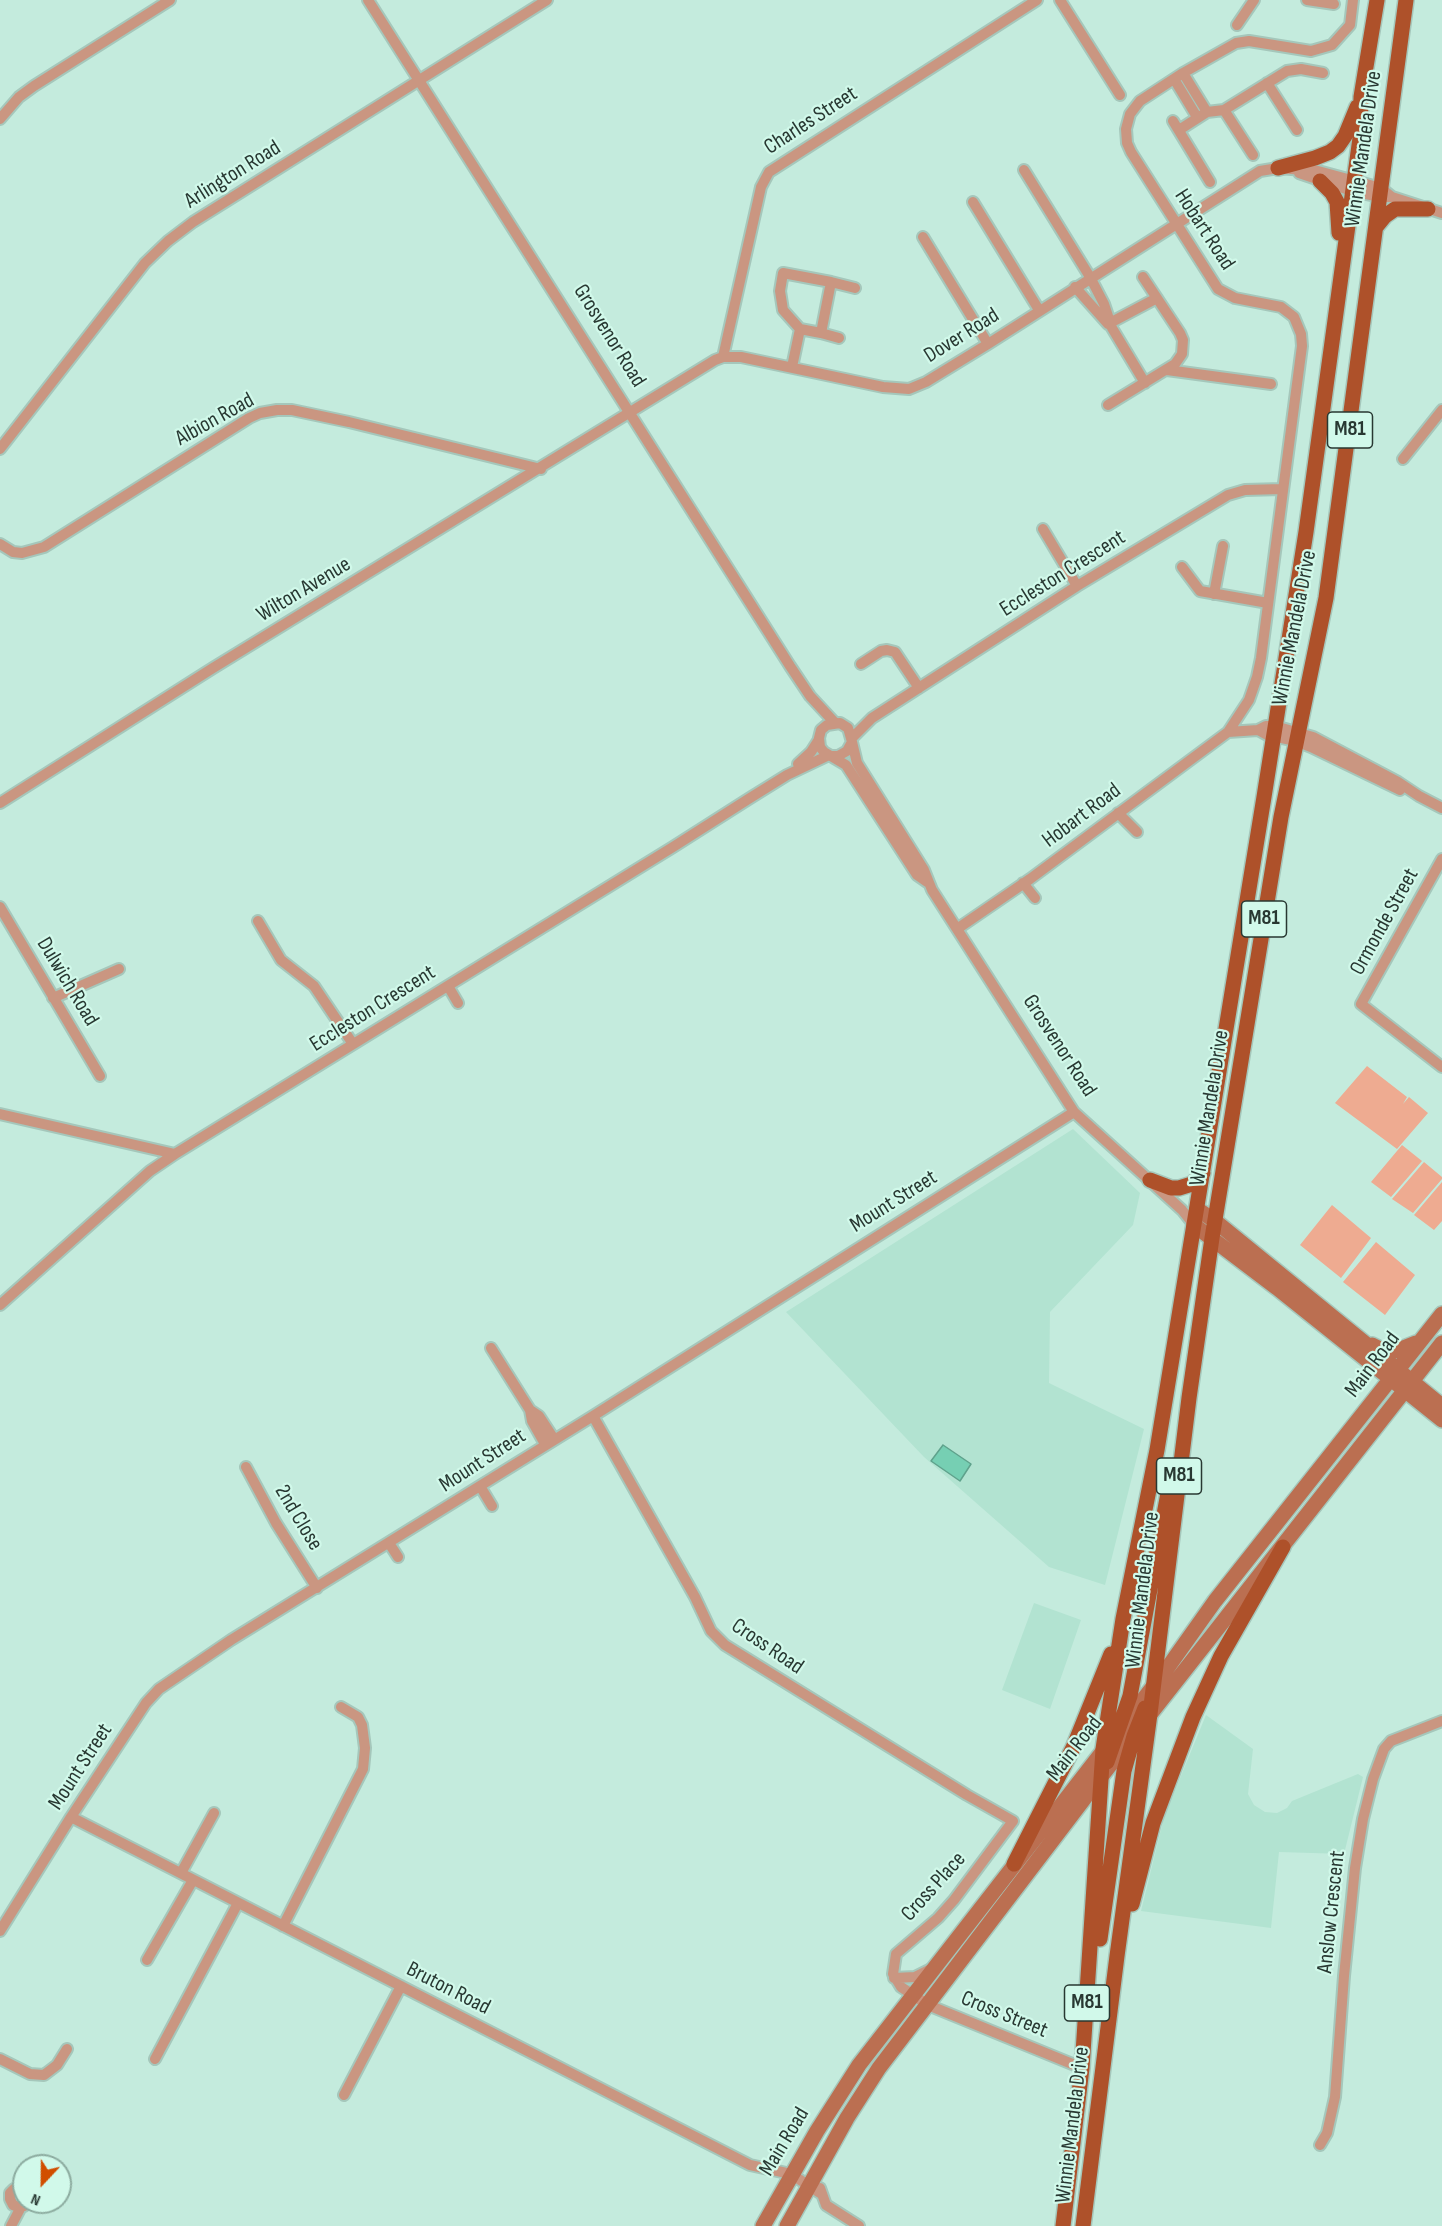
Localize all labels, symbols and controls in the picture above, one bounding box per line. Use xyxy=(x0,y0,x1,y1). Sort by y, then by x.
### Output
street label: Winnie Mandela Drive xyxy=(1340,69,1388,229)
street label: Charles Street xyxy=(760,81,862,161)
street label: Arlington Road xyxy=(180,135,286,215)
street label: Hobart Road xyxy=(1168,185,1240,275)
street label: Grosvenor Road xyxy=(567,280,651,392)
street label: Dover Road xyxy=(920,303,1004,369)
street label: Albion Road xyxy=(171,388,259,452)
road number: M81 xyxy=(1328,412,1372,448)
street label: Eccleston Crescent xyxy=(995,525,1131,623)
street label: Winnie Mandela Drive xyxy=(1267,548,1323,708)
street label: Wilton Avenue xyxy=(252,552,356,628)
street label: Hobart Road xyxy=(1038,778,1126,854)
street label: Ormonde Street xyxy=(1345,864,1425,980)
road number: M81 xyxy=(1242,901,1286,937)
street label: Dulwich Road xyxy=(30,933,104,1031)
street label: Eccleston Crescent xyxy=(305,960,441,1058)
street label: Grosvenor Road xyxy=(1016,990,1102,1102)
street label: Winnie Mandela Drive xyxy=(1185,1028,1235,1188)
street label: Mount Street xyxy=(846,1165,942,1239)
street label: Main Road xyxy=(1340,1327,1406,1403)
street label: Mount Street xyxy=(435,1423,531,1499)
road number: M81 xyxy=(1156,1458,1202,1494)
street label: 2nd Close xyxy=(268,1480,328,1556)
street label: Winnie Mandela Drive xyxy=(1120,1510,1166,1670)
street label: Cross Road xyxy=(726,1613,808,1681)
street label: Main Road xyxy=(1041,1711,1109,1787)
street label: Mount Street xyxy=(43,1719,119,1815)
street label: Cross Place xyxy=(896,1847,972,1927)
street label: Anslow Crescent xyxy=(1312,1849,1352,1975)
street label: Bruton Road xyxy=(402,1957,494,2021)
road number: M81 xyxy=(1064,1985,1110,2021)
street label: Cross Street xyxy=(957,1986,1051,2044)
street label: Winnie Mandela Drive xyxy=(1050,2045,1096,2205)
street label: Main Road xyxy=(754,2103,816,2181)
north arrow xyxy=(12,2154,72,2214)
text: N xyxy=(28,2189,43,2210)

